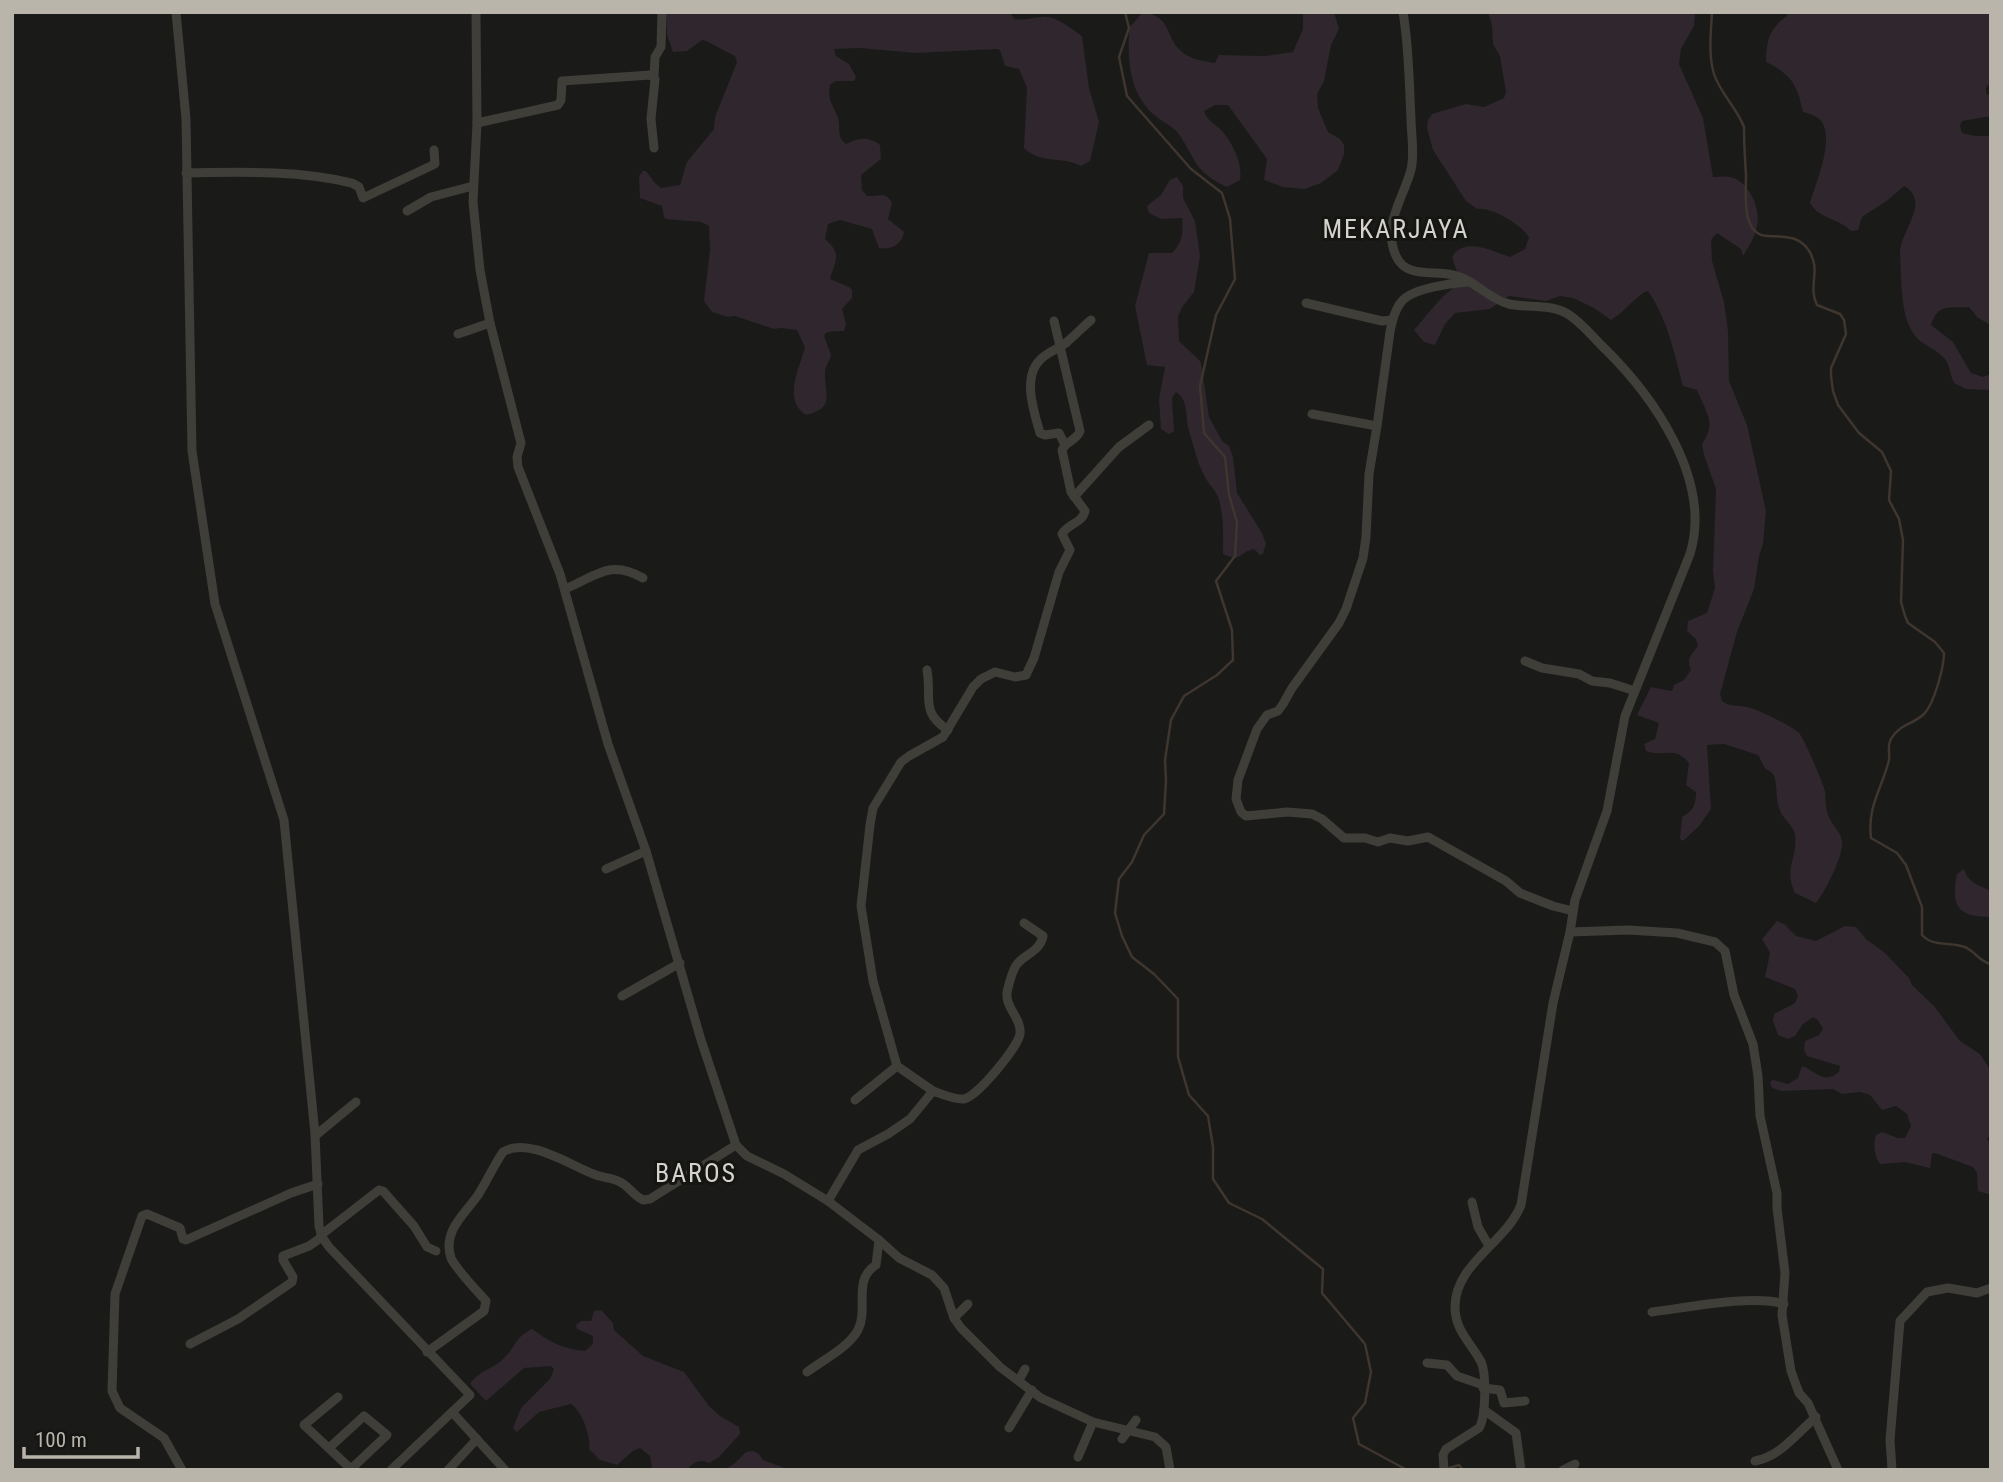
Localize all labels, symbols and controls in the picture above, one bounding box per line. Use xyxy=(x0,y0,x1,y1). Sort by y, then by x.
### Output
district label: MEKARJAYA xyxy=(1322,214,1470,244)
district label: BAROS xyxy=(655,1158,737,1188)
scale bar xyxy=(24,1416,138,1460)
text: 100 m xyxy=(35,1428,87,1452)

